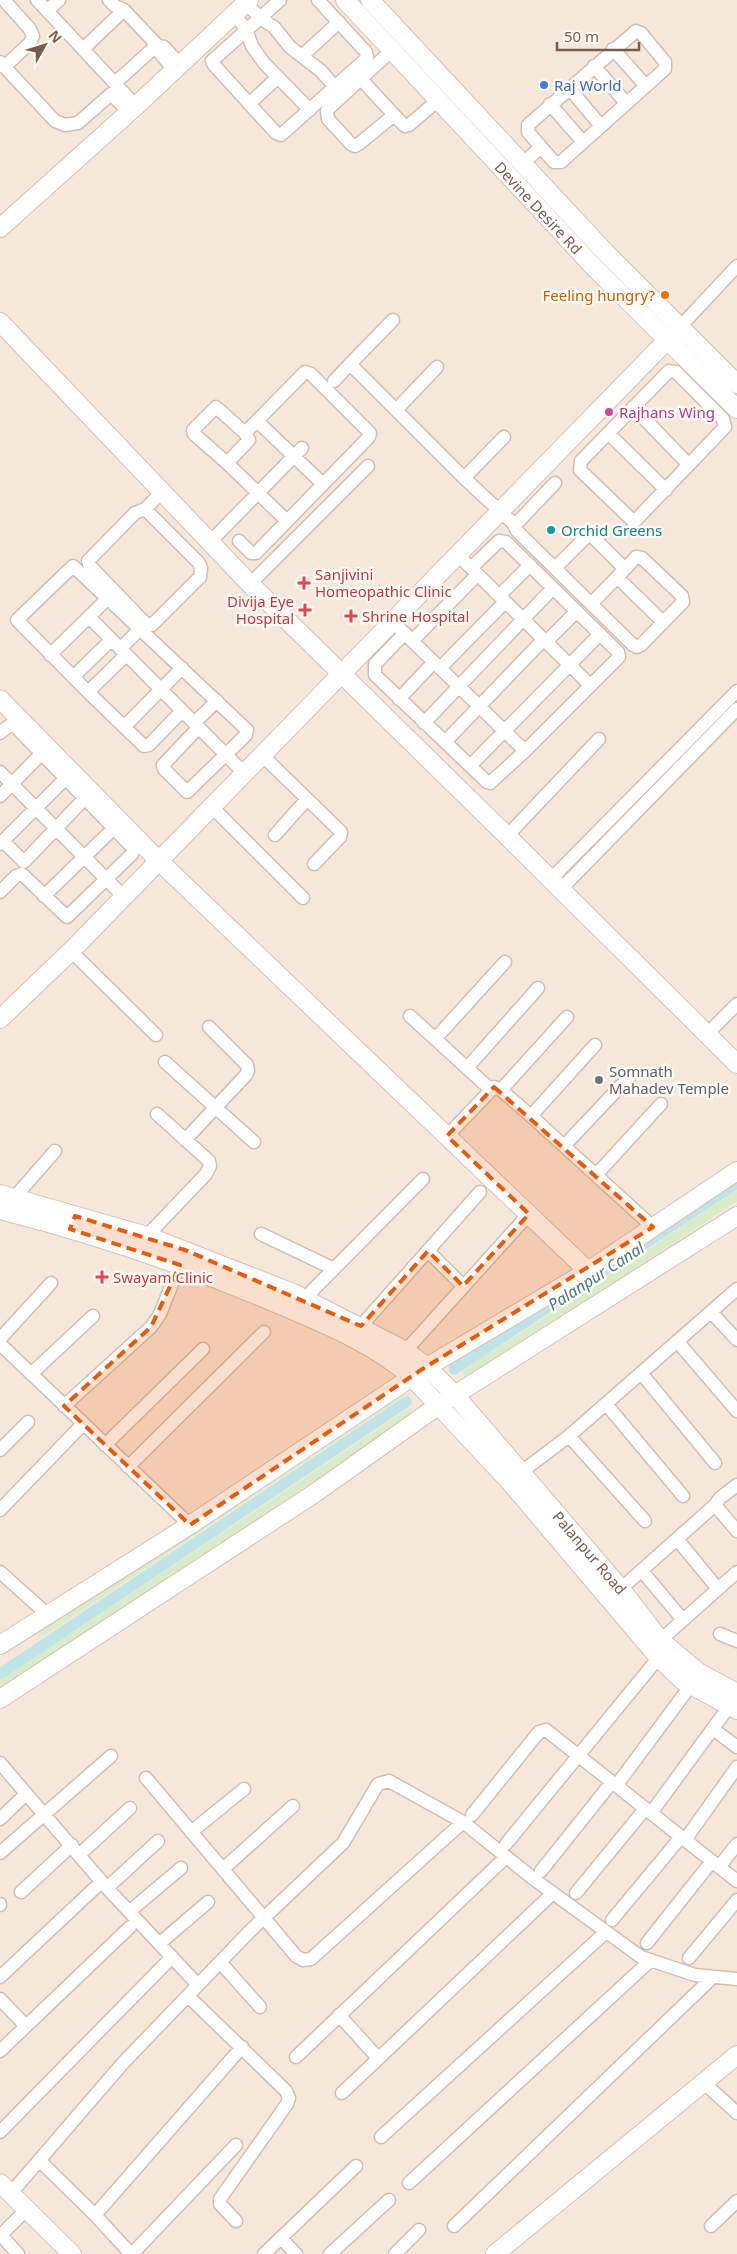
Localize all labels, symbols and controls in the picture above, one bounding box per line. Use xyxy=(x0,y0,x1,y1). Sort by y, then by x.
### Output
north arrow xyxy=(20,20,70,70)
scale bar xyxy=(557,20,640,52)
text: N xyxy=(45,26,66,47)
text: 50 m xyxy=(564,26,599,46)
place label: Raj World xyxy=(554,75,622,95)
marker: Raj World xyxy=(538,79,550,91)
street label: Devine Desire Rd xyxy=(491,157,587,258)
place label: Feeling hungry? xyxy=(542,285,655,305)
marker: Feeling hungry? xyxy=(659,289,671,301)
place label: Rajhans Wing xyxy=(619,402,715,422)
marker: Rajhans Wing xyxy=(603,406,615,418)
place label: Orchid Greens xyxy=(561,520,662,540)
marker: Orchid Greens xyxy=(545,524,557,536)
place label: Sanjivini Homeopathic Clinic xyxy=(315,564,452,601)
marker: Sanjivini Homeopathic Clinic xyxy=(297,576,311,590)
place label: Divija Eye Hospital xyxy=(227,591,294,628)
marker: Divija Eye Hospital xyxy=(298,603,312,617)
place label: Shrine Hospital xyxy=(362,606,469,626)
marker: Shrine Hospital xyxy=(344,609,358,623)
place label: Somnath Mahadev Temple xyxy=(609,1061,729,1098)
marker: Somnath Mahadev Temple xyxy=(593,1074,605,1086)
water label: Palanpur Canal xyxy=(544,1236,649,1315)
place label: Swayam Clinic xyxy=(113,1267,213,1287)
marker: Swayam Clinic xyxy=(95,1270,109,1284)
street label: Palanpur Road xyxy=(548,1507,631,1598)

